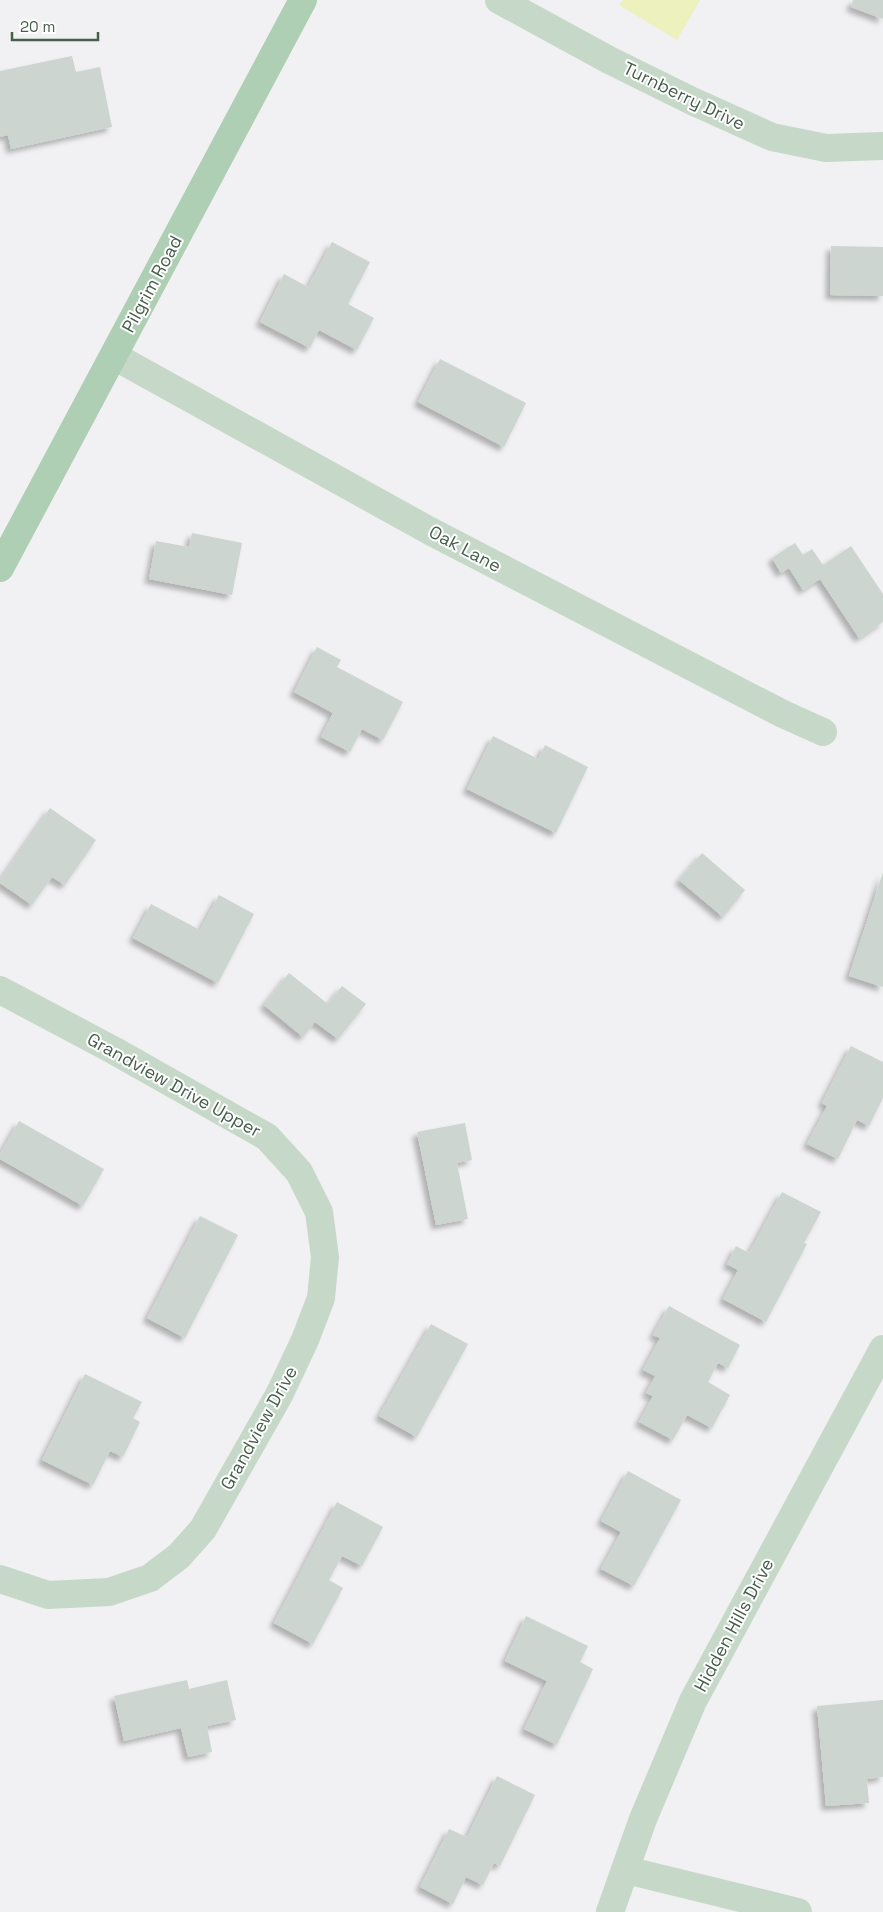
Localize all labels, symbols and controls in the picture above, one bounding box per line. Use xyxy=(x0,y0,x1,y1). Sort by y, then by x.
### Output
scale bar xyxy=(12,10,99,42)
text: 20 m xyxy=(20,17,55,36)
street label: Turnberry Drive xyxy=(620,56,749,135)
street label: Pilgrim Road xyxy=(116,231,187,336)
street label: Oak Lane xyxy=(425,520,505,577)
street label: Grandview Drive Upper xyxy=(83,1027,265,1142)
street label: Grandview Drive xyxy=(215,1362,302,1494)
street label: Hidden Hills Drive xyxy=(689,1554,778,1696)

